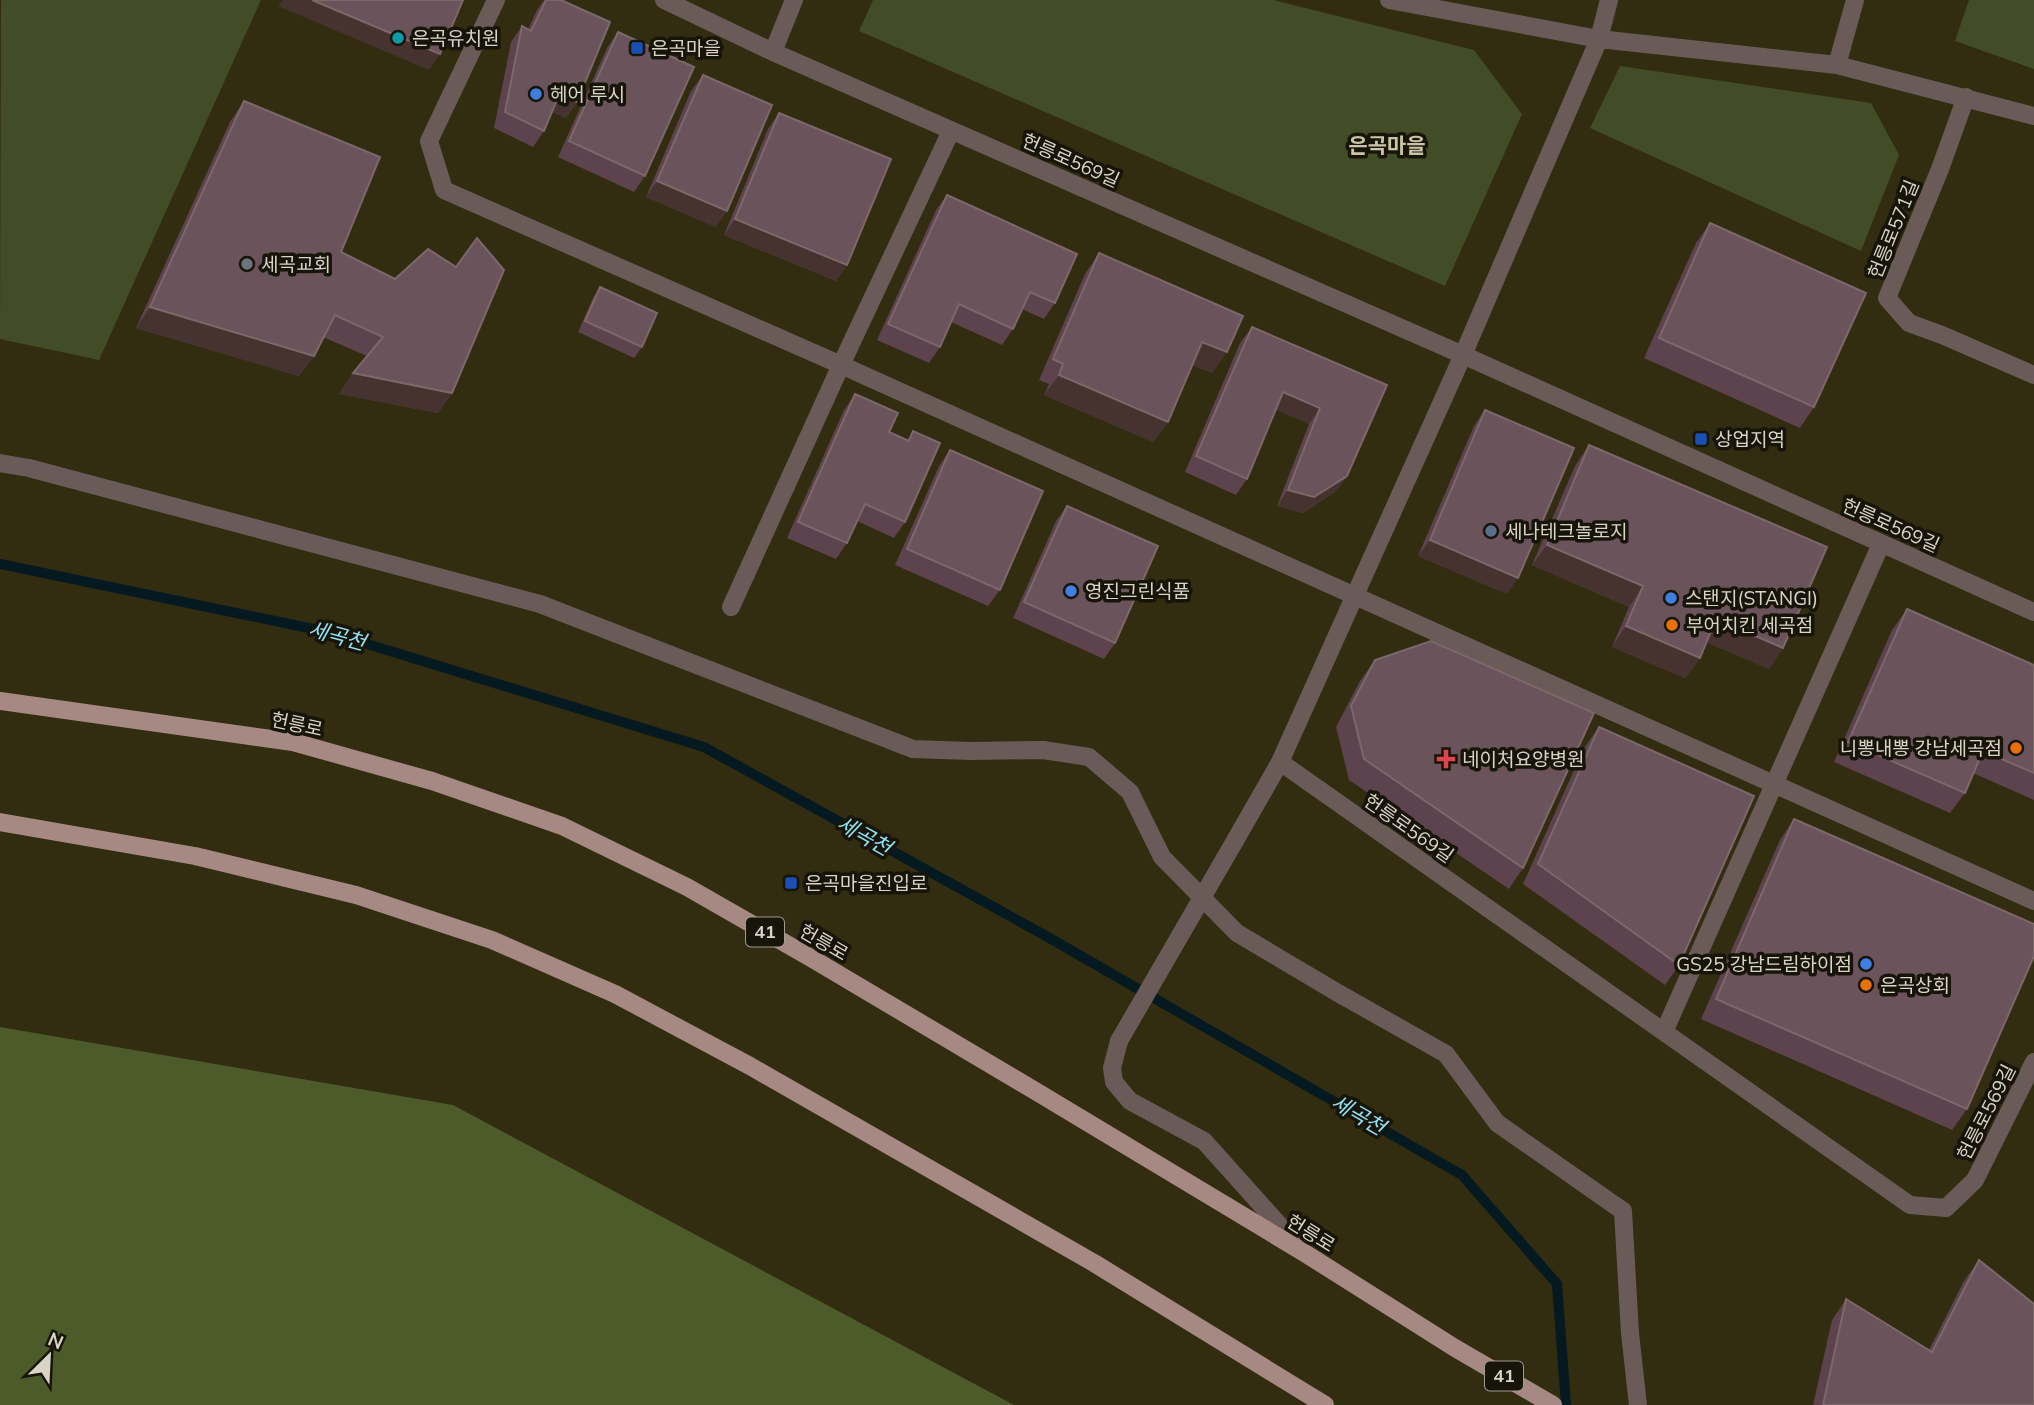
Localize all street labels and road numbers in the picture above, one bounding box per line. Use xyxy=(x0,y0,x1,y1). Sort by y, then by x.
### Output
street label: 헌릉로569길 xyxy=(1019,128,1123,192)
street label: 헌릉로571길 xyxy=(1862,176,1924,282)
street label: 헌릉로569길 xyxy=(1839,493,1943,557)
street label: 헌릉로 xyxy=(269,707,325,741)
street label: 헌릉로569길 xyxy=(1359,788,1459,868)
road number: 41 xyxy=(746,917,784,946)
street label: 헌릉로 xyxy=(795,918,853,966)
street label: 헌릉로569길 xyxy=(1952,1060,2020,1164)
street label: 헌릉로 xyxy=(1282,1209,1340,1257)
road number: 41 xyxy=(1485,1362,1523,1391)

